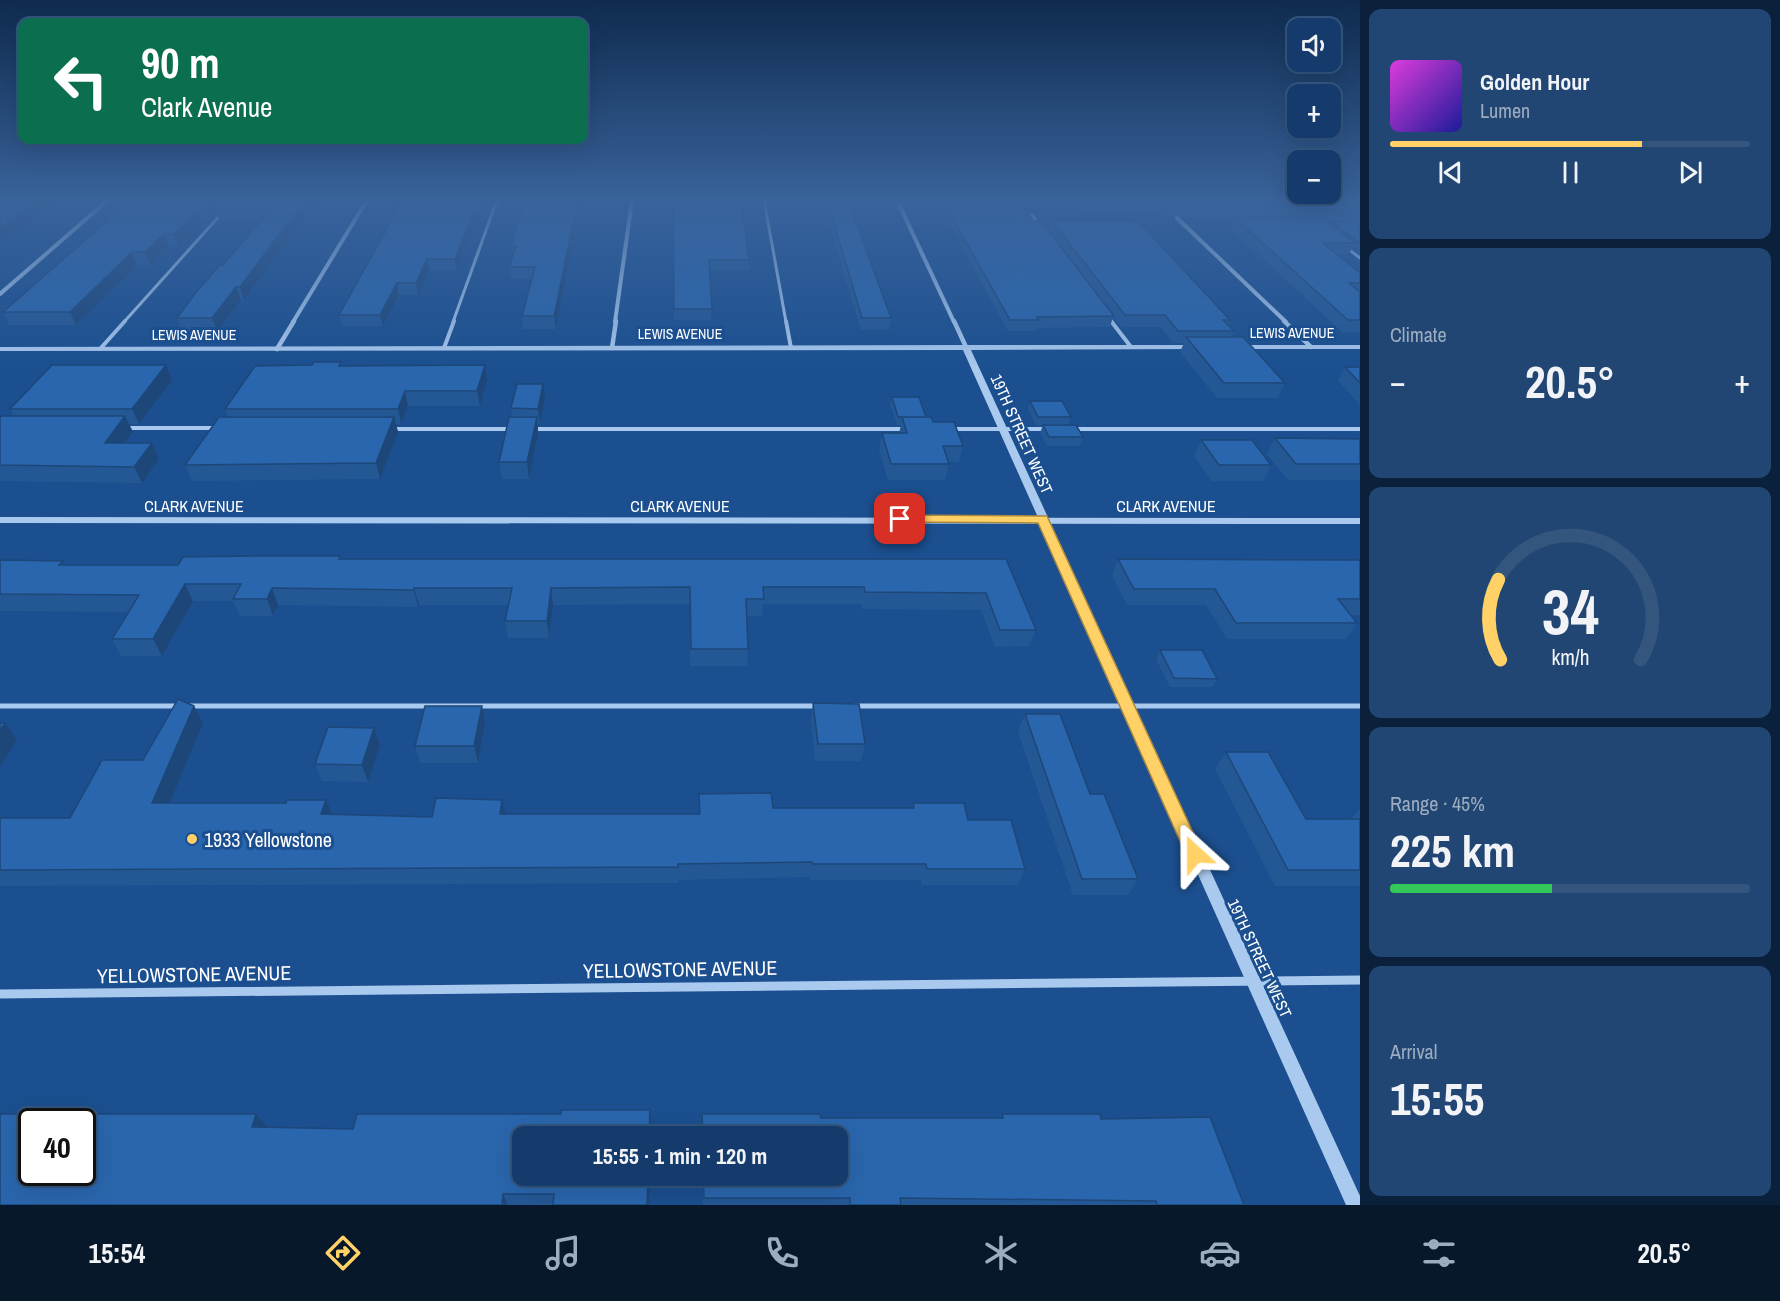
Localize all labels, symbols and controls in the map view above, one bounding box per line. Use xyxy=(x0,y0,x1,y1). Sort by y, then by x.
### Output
map controls xyxy=(1287,18,1341,204)
button: sound xyxy=(1287,18,1341,72)
text: 90 m xyxy=(141,35,220,91)
icon: left xyxy=(42,42,120,120)
text: Golden Hour xyxy=(1480,67,1589,97)
button: + xyxy=(1287,84,1341,138)
text: Clark Avenue xyxy=(141,89,272,125)
text: Lumen xyxy=(1480,97,1530,124)
button: − xyxy=(1287,150,1341,204)
icon: previous xyxy=(1434,156,1467,189)
icon: pause xyxy=(1554,156,1587,189)
icon: next xyxy=(1674,156,1707,189)
text: Climate xyxy=(1390,321,1447,348)
street label: LEWIS AVENUE xyxy=(1250,324,1334,342)
street label: LEWIS AVENUE xyxy=(638,325,722,343)
street label: LEWIS AVENUE xyxy=(152,326,236,344)
text: 20.5° xyxy=(1525,351,1615,412)
text: − xyxy=(1390,359,1406,403)
text: + xyxy=(1734,359,1750,403)
street label: 19TH STREET WEST xyxy=(986,371,1058,497)
pin xyxy=(874,493,925,544)
street label: CLARK AVENUE xyxy=(144,495,244,517)
street label: CLARK AVENUE xyxy=(630,495,730,517)
street label: CLARK AVENUE xyxy=(1116,495,1216,517)
icon: arrive xyxy=(883,502,916,535)
text: 34 xyxy=(1542,569,1598,653)
text: km/h xyxy=(1551,643,1589,672)
text: Range · 45% xyxy=(1390,790,1485,817)
text: 225 km xyxy=(1390,820,1515,881)
position arrow xyxy=(1163,822,1227,886)
place label: 1933 Yellowstone xyxy=(204,826,332,853)
marker: 1933 Yellowstone xyxy=(185,832,199,846)
street label: 19TH STREET WEST xyxy=(1223,895,1297,1021)
street label: YELLOWSTONE AVENUE xyxy=(583,954,777,984)
street label: YELLOWSTONE AVENUE xyxy=(97,959,291,989)
text: Arrival xyxy=(1390,1038,1437,1065)
text: 15:55 xyxy=(1390,1068,1484,1129)
speed limit sign: 40 xyxy=(18,1108,96,1186)
text: 15:55 · 1 min · 120 m xyxy=(593,1141,767,1171)
icon: directions xyxy=(322,1232,364,1274)
icon: music xyxy=(542,1232,584,1274)
icon: phone xyxy=(761,1232,803,1274)
icon: climate xyxy=(980,1232,1022,1274)
icon: car xyxy=(1199,1232,1241,1274)
icon: filters xyxy=(1418,1232,1460,1274)
text: 15:54 xyxy=(89,1235,145,1271)
text: 20.5° xyxy=(1637,1235,1691,1271)

